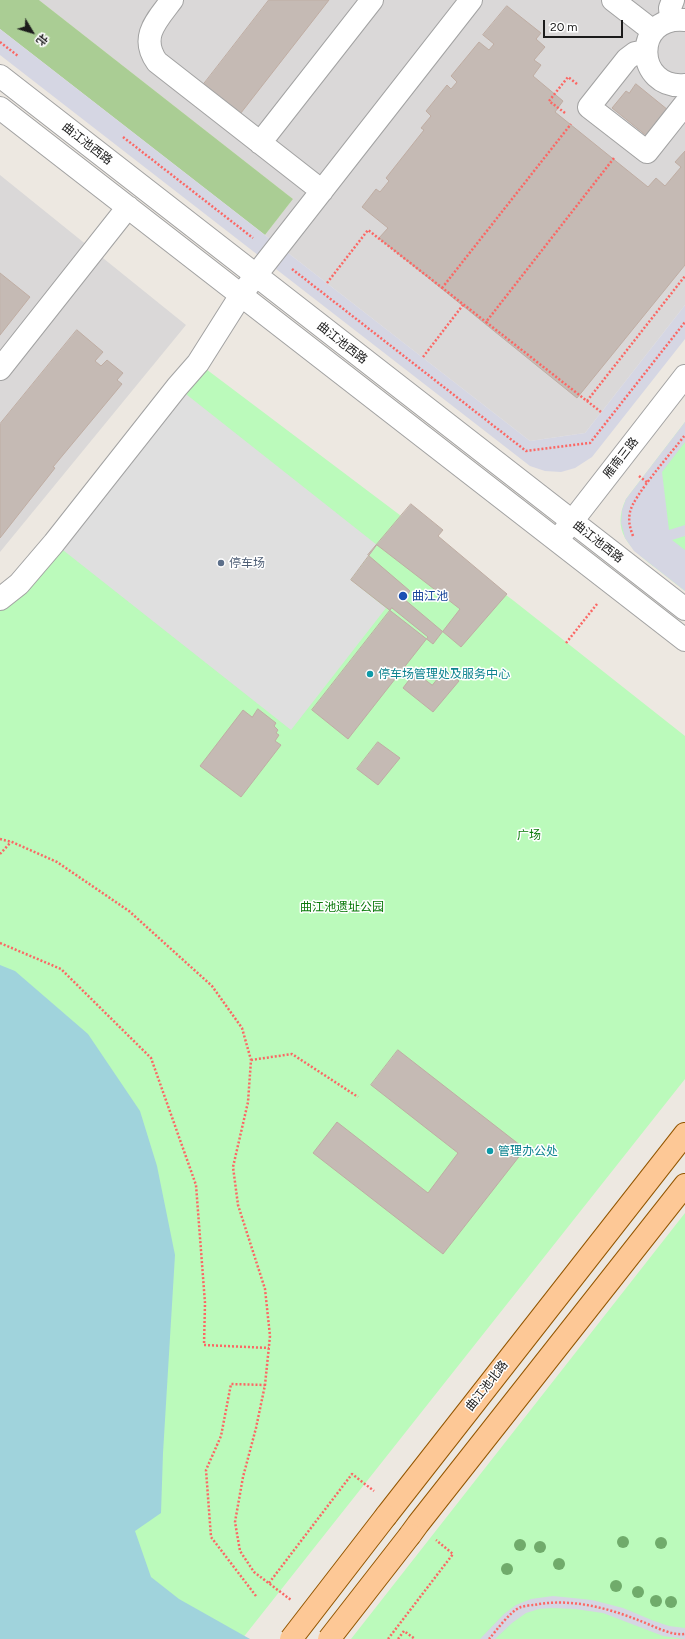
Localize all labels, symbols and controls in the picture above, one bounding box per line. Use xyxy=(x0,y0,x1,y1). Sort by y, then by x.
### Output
north arrow xyxy=(12,12,52,52)
scale bar xyxy=(545,12,625,38)
text: 20 m xyxy=(550,20,578,34)
text: 北 xyxy=(33,31,50,48)
street label: 曲江池西路 xyxy=(59,120,115,168)
street label: 曲江池西路 xyxy=(314,319,370,367)
street label: 雁南三路 xyxy=(601,435,641,481)
street label: 曲江池西路 xyxy=(570,518,626,566)
place label: 停车场 xyxy=(229,556,265,570)
marker: 停车场 xyxy=(216,558,226,568)
place label: 曲江池 xyxy=(412,589,448,603)
marker: 曲江池 xyxy=(397,590,409,602)
place label: 停车场管理处及服务中心 xyxy=(378,667,510,681)
marker: 停车场管理处及服务中心 xyxy=(365,669,375,679)
park label: 广场 xyxy=(517,828,541,842)
park label: 曲江池遗址公园 xyxy=(300,900,384,914)
place label: 管理办公处 xyxy=(498,1144,558,1158)
marker: 管理办公处 xyxy=(485,1146,495,1156)
street label: 曲江池北路 xyxy=(463,1358,511,1414)

